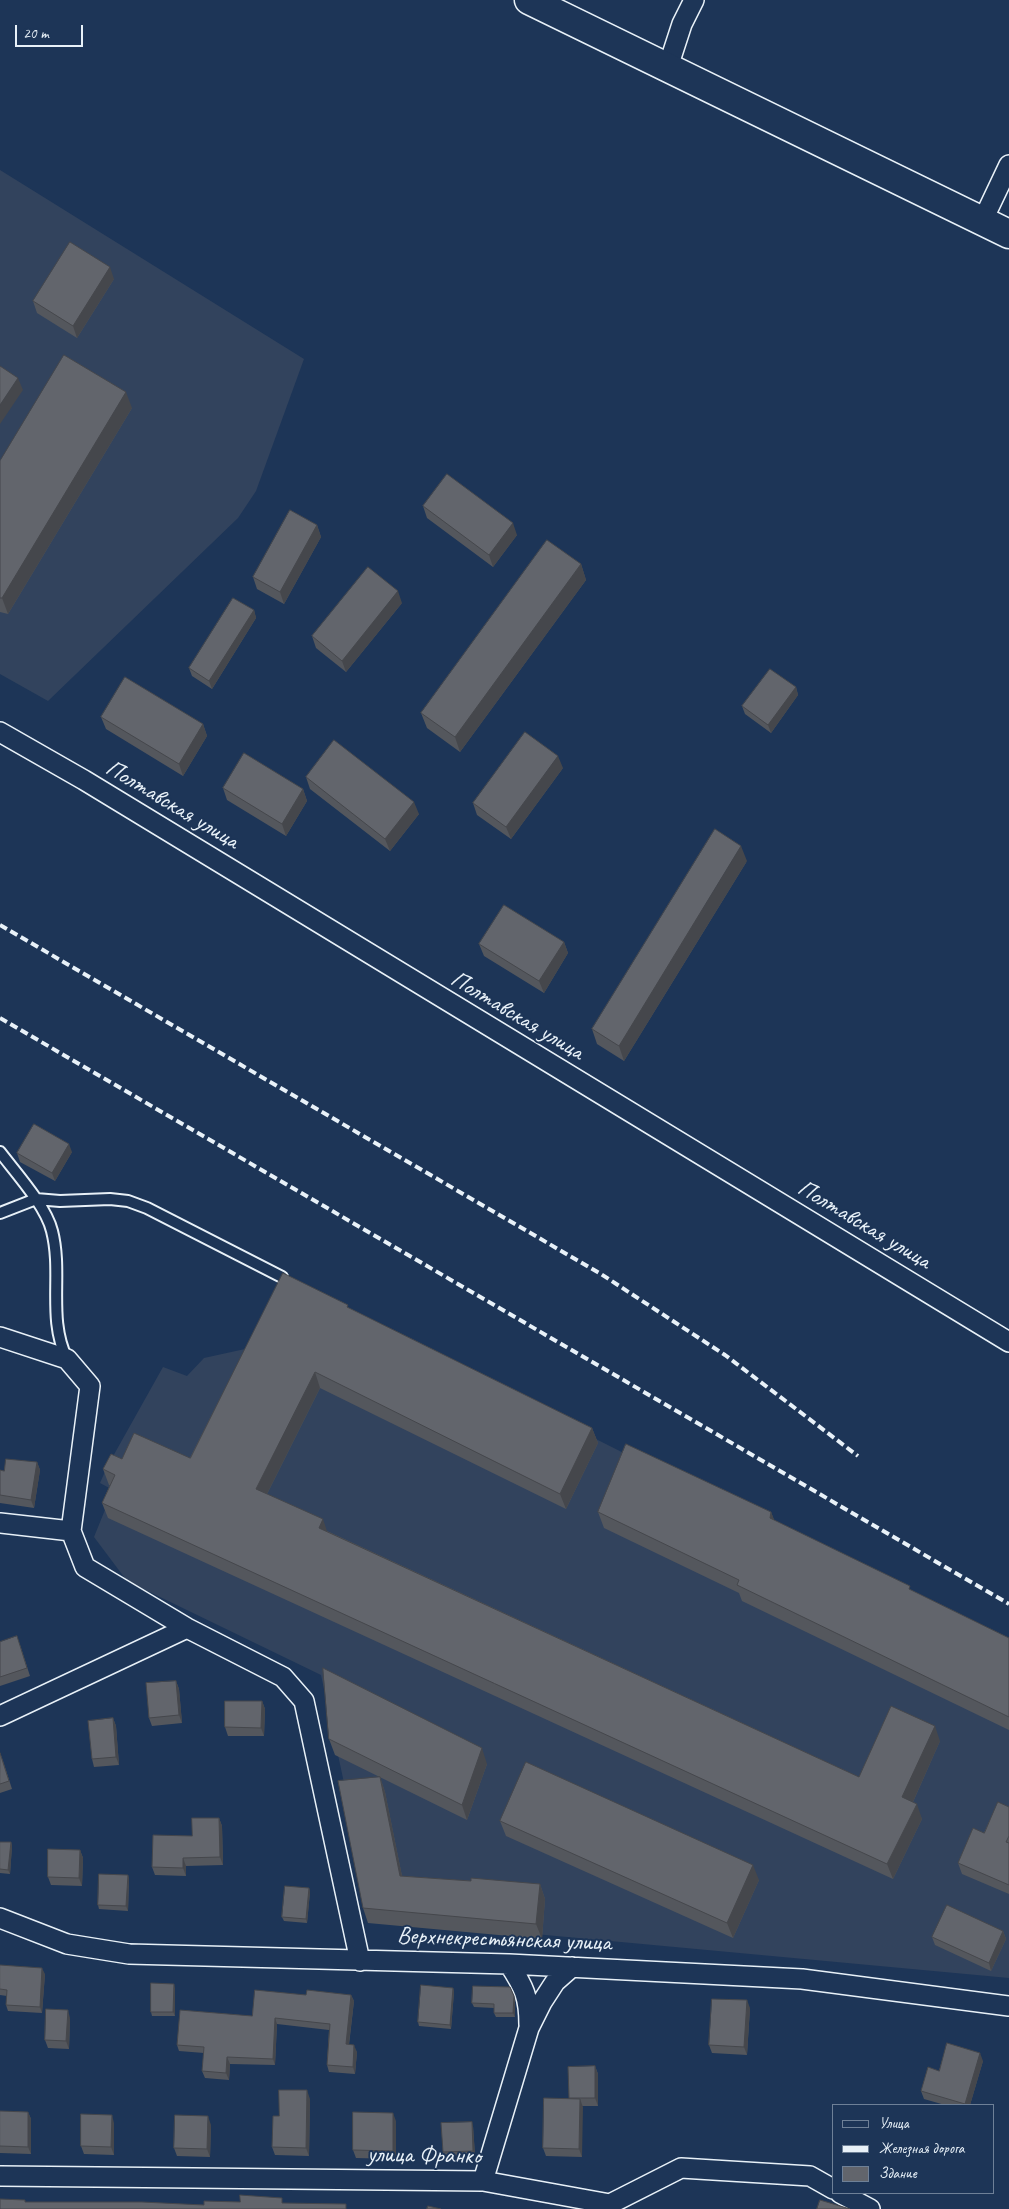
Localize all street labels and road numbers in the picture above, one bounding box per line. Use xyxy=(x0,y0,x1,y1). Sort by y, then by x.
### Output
street label: Полтавская улица xyxy=(100,754,244,856)
street label: Полтавская улица xyxy=(445,965,589,1067)
street label: Полтавская улица xyxy=(792,1174,936,1276)
street label: Верхнекрестьянская улица xyxy=(396,1922,612,1958)
street label: улица Франко xyxy=(367,2141,481,2171)

